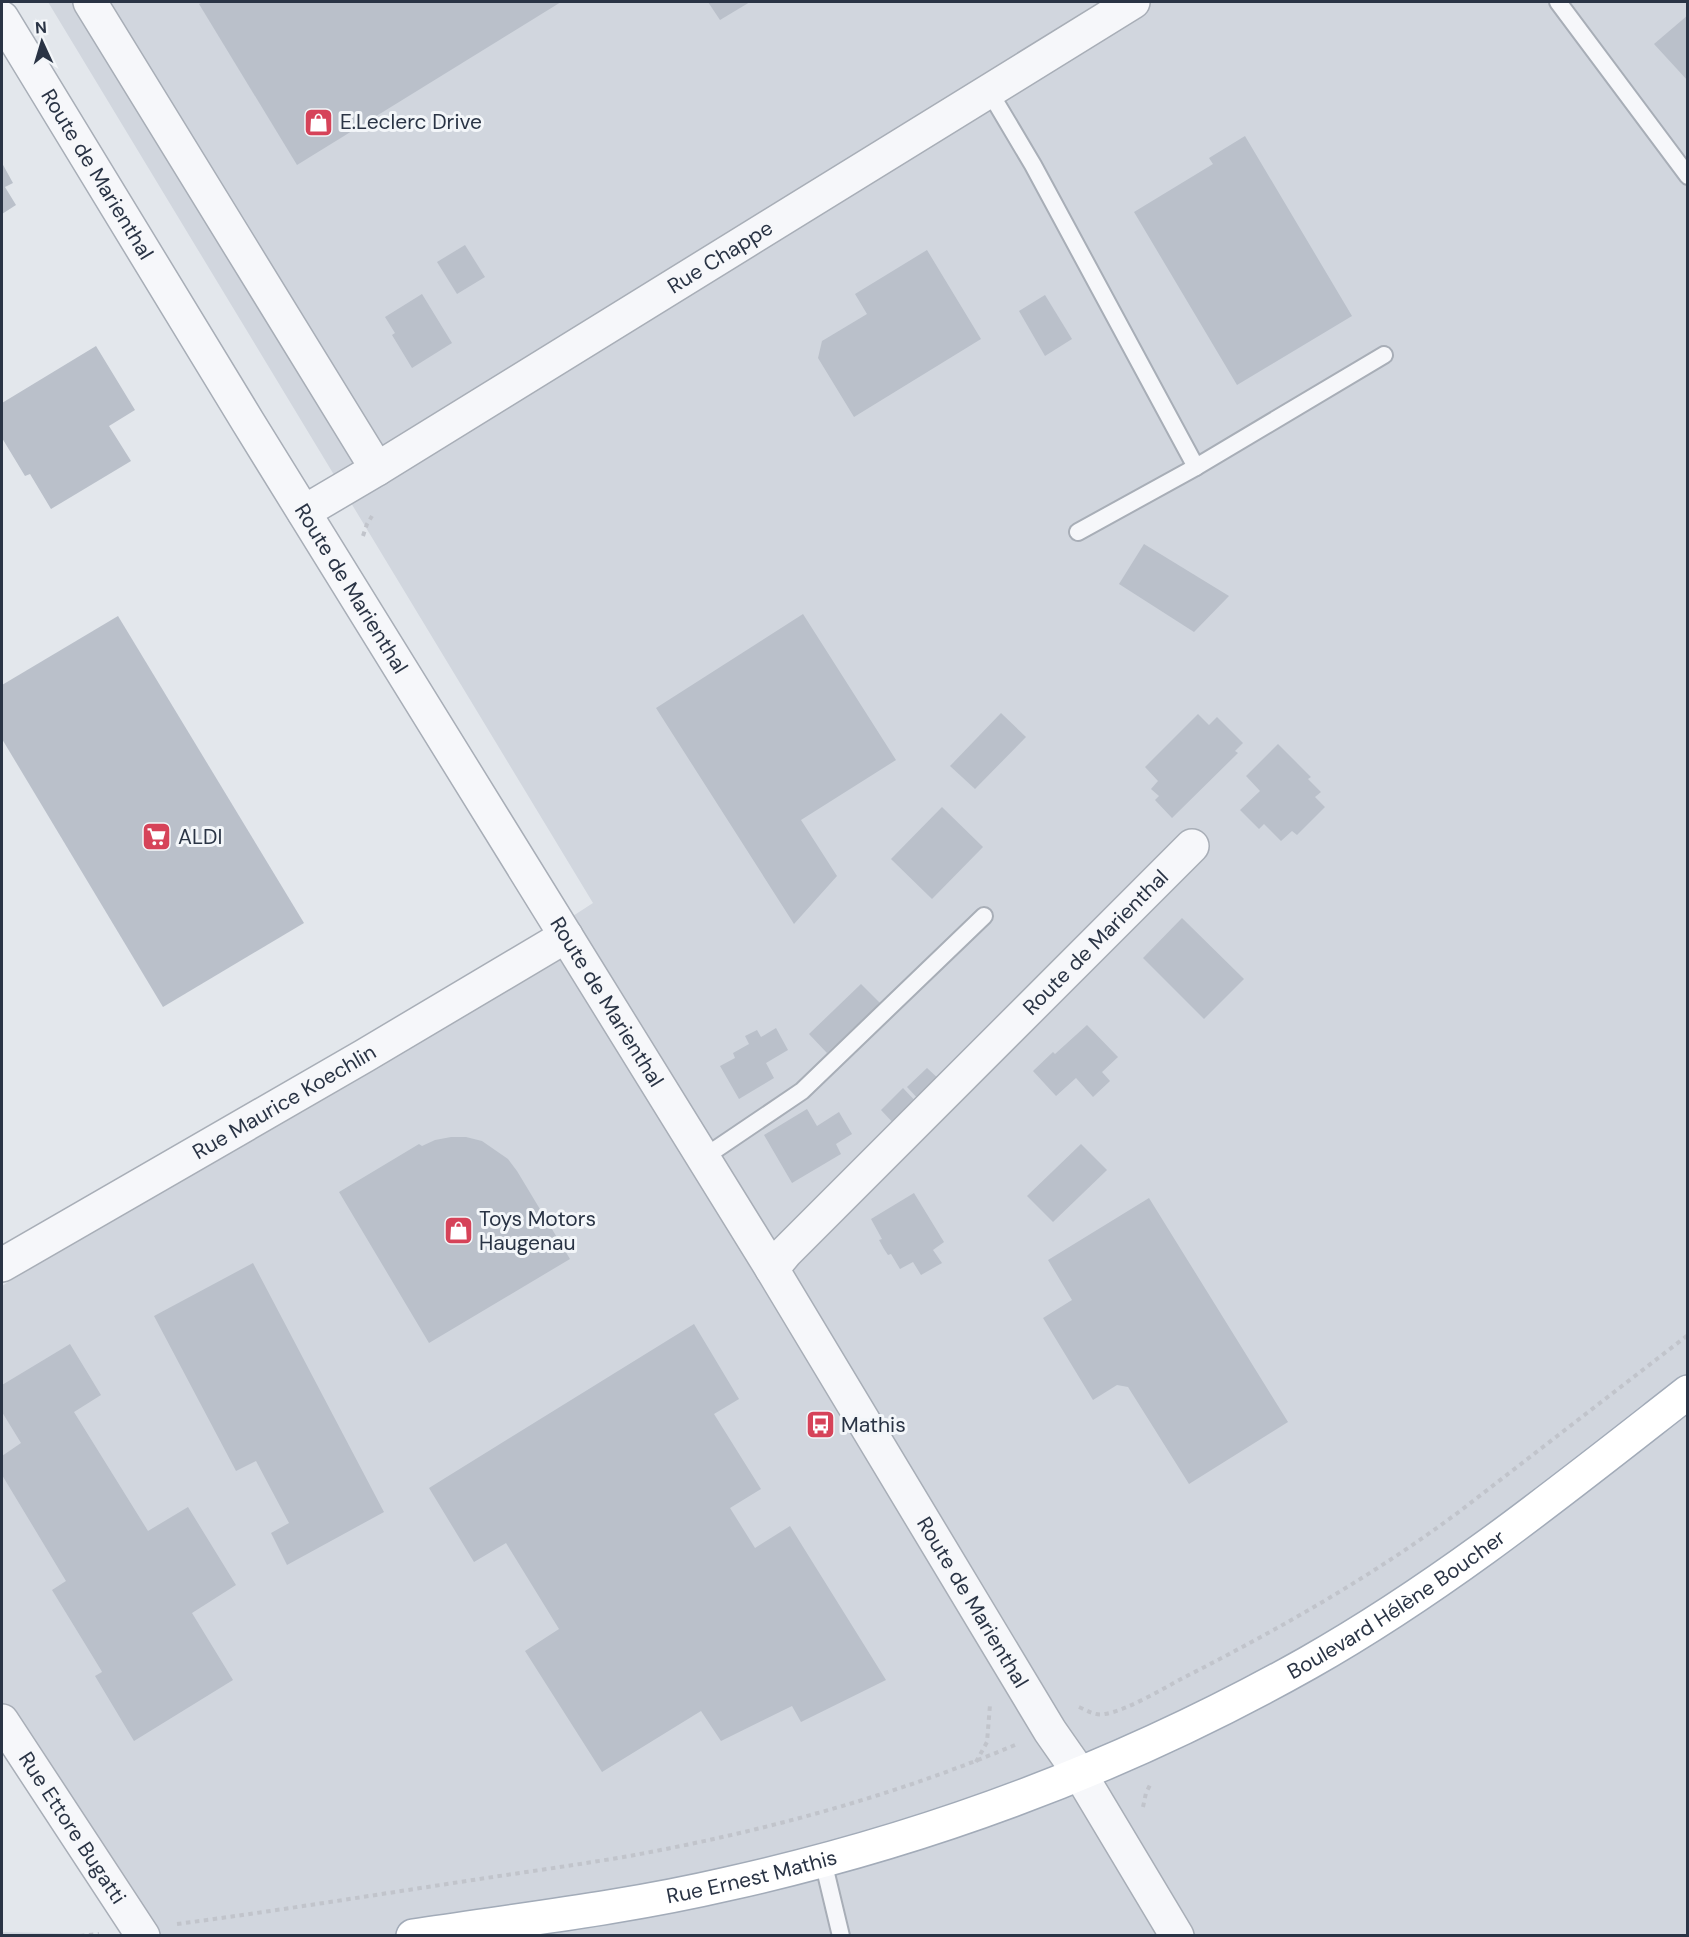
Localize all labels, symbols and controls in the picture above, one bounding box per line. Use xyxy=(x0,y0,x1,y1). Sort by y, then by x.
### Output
north arrow xyxy=(12,12,72,72)
text: N xyxy=(34,17,48,38)
street label: Route de Marienthal xyxy=(35,84,160,265)
shop icon: E.Leclerc Drive xyxy=(303,106,335,138)
place label: E.Leclerc Drive xyxy=(340,108,482,136)
street label: Rue Chappe xyxy=(662,214,778,300)
street label: Route de Marienthal xyxy=(288,498,414,679)
supermarket icon: ALDI xyxy=(141,821,173,853)
place label: ALDI xyxy=(178,823,222,851)
street label: Route de Marienthal xyxy=(1017,863,1175,1021)
street label: Route de Marienthal xyxy=(544,912,670,1092)
street label: Rue Maurice Koechlin xyxy=(187,1038,381,1166)
place label: Toys Motors Haugenau xyxy=(479,1205,596,1257)
shop icon: Toys Motors Haugenau xyxy=(442,1215,474,1247)
bus stop icon: Mathis xyxy=(804,1409,836,1441)
place label: Mathis xyxy=(841,1411,906,1439)
street label: Route de Marienthal xyxy=(910,1512,1035,1693)
street label: Boulevard Hélène Boucher xyxy=(1282,1523,1511,1686)
street label: Rue Ettore Bugatti xyxy=(12,1747,132,1910)
street label: Rue Ernest Mathis xyxy=(664,1843,840,1910)

